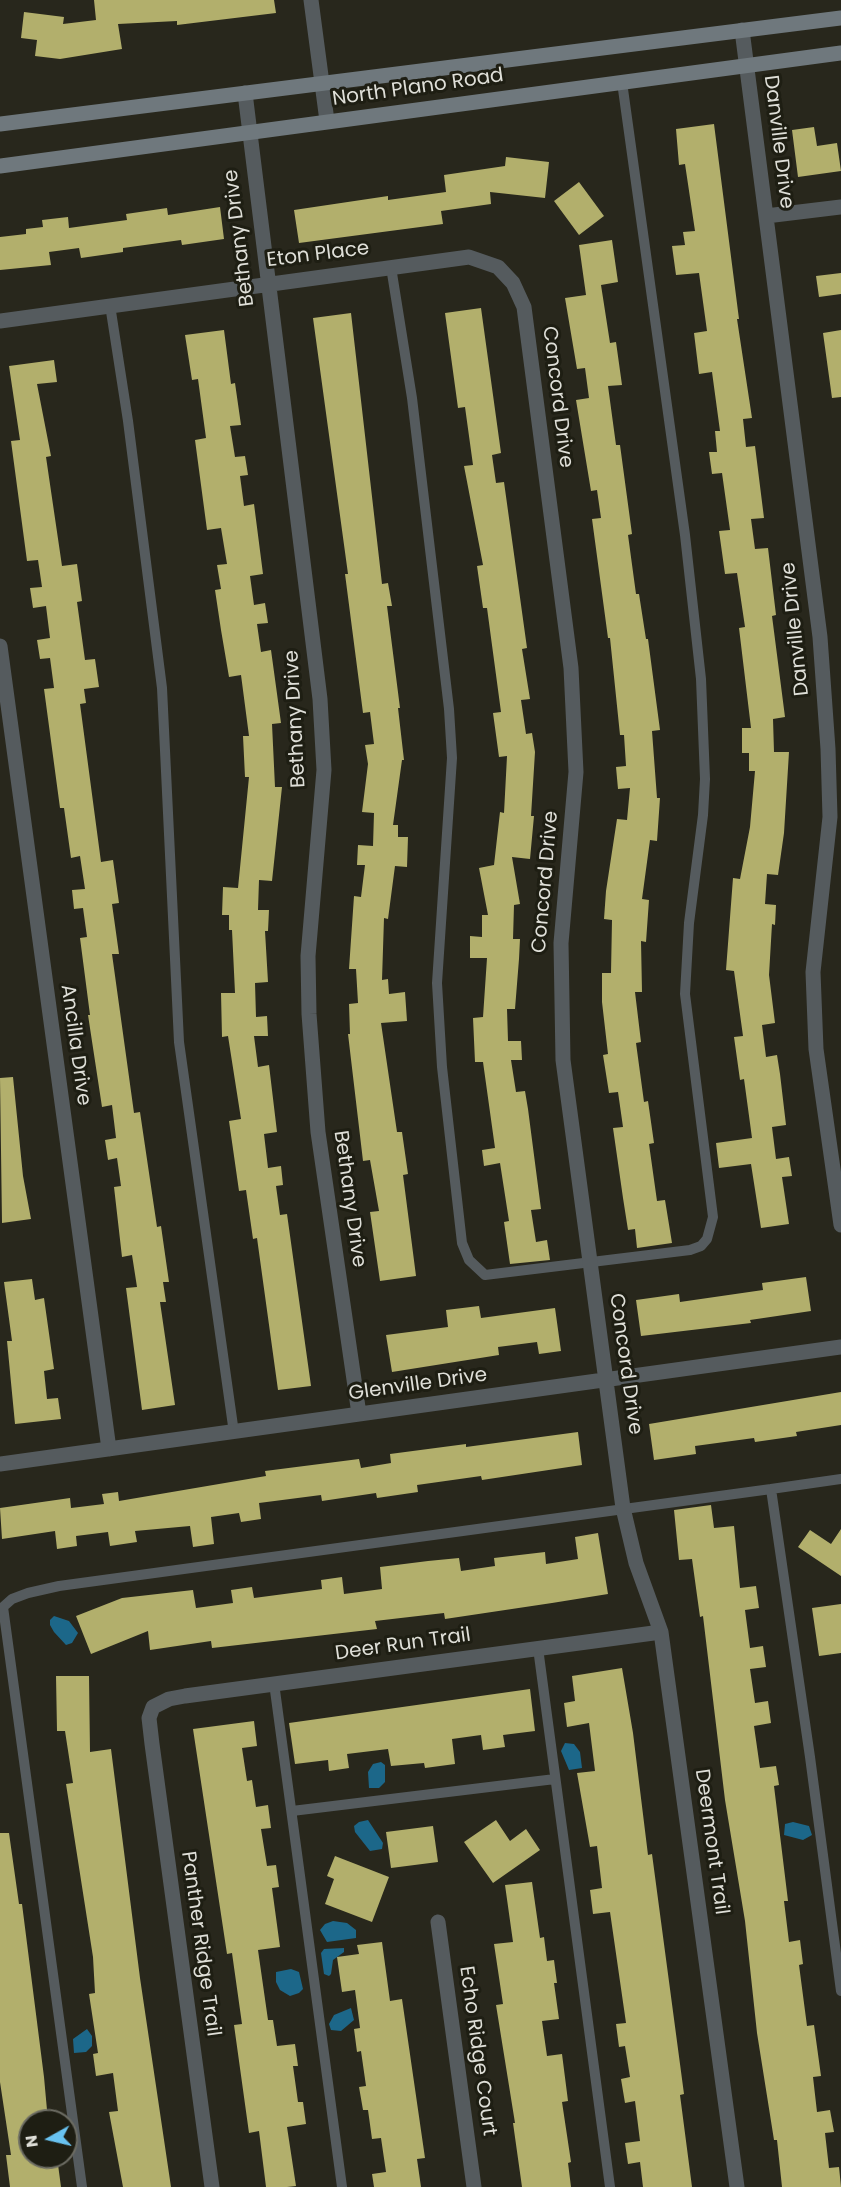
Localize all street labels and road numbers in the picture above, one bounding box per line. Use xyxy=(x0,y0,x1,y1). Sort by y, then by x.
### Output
street label: North Plano Road xyxy=(331,64,505,112)
street label: Danville Drive xyxy=(758,74,798,210)
street label: Bethany Drive xyxy=(220,168,260,308)
street label: Eton Place xyxy=(265,237,371,273)
street label: Concord Drive xyxy=(536,325,578,469)
street label: Danville Drive xyxy=(777,561,815,697)
street label: Bethany Drive xyxy=(280,650,312,788)
street label: Concord Drive xyxy=(528,810,564,954)
street label: Ancilla Drive xyxy=(55,983,95,1107)
street label: Bethany Drive xyxy=(328,1129,370,1269)
street label: Concord Drive xyxy=(603,1292,647,1436)
street label: Glenville Drive xyxy=(347,1363,489,1407)
street label: Deer Run Trail xyxy=(334,1624,472,1666)
street label: Deermont Trail xyxy=(689,1768,733,1916)
street label: Panther Ridge Trail xyxy=(175,1850,225,2038)
street label: Echo Ridge Court xyxy=(453,1965,501,2137)

